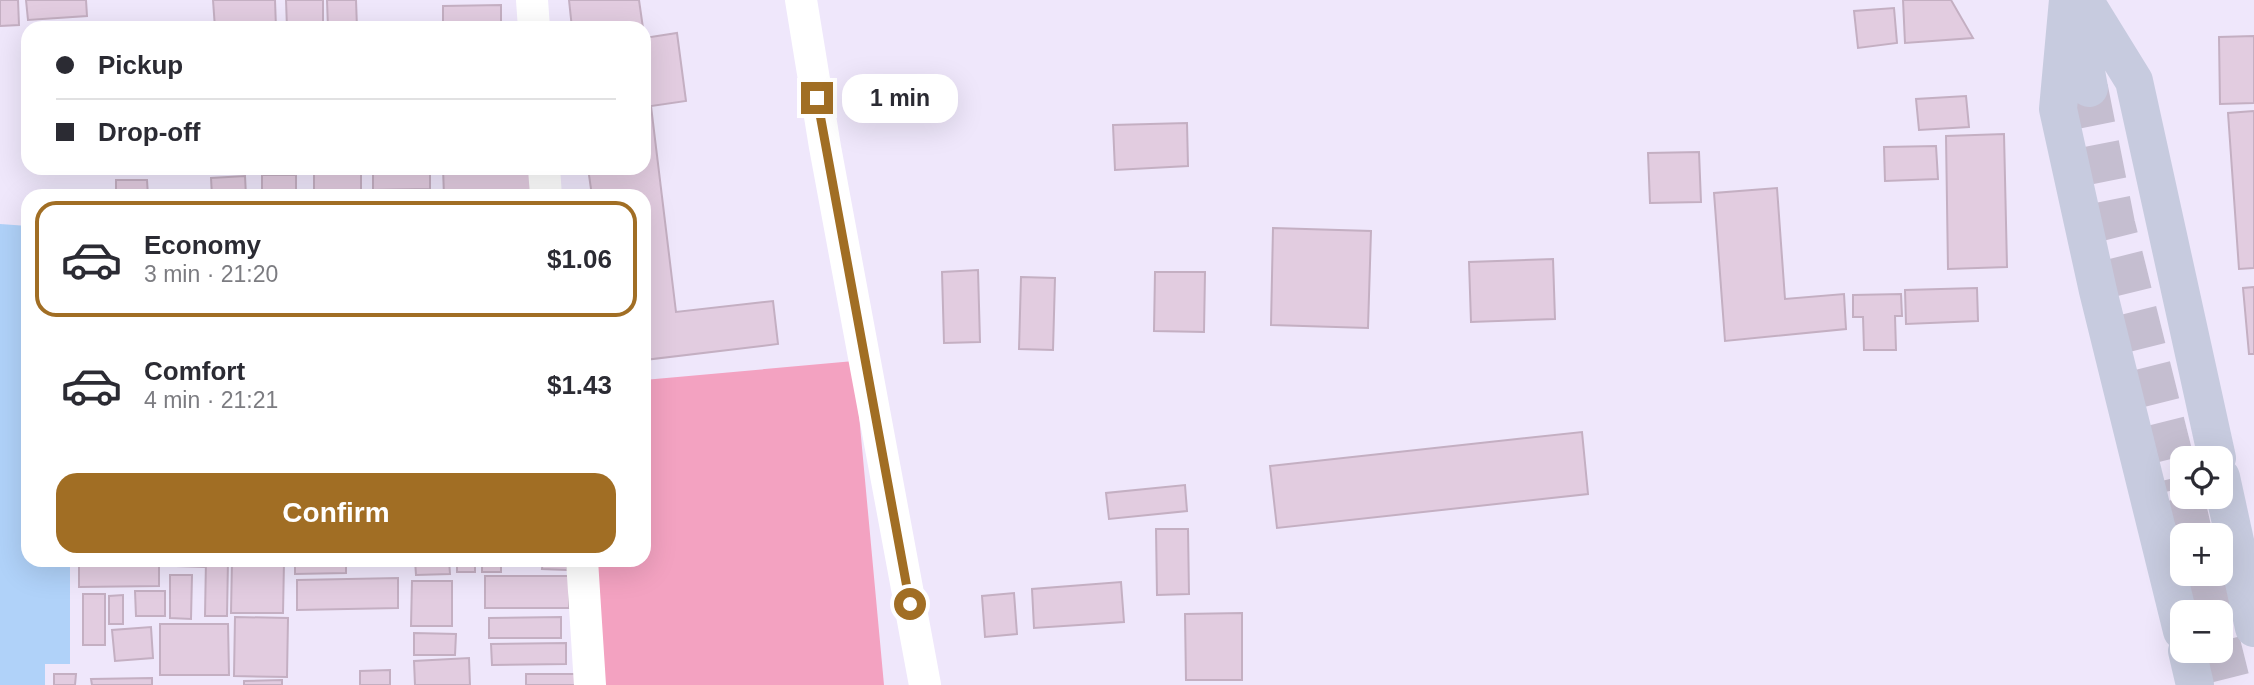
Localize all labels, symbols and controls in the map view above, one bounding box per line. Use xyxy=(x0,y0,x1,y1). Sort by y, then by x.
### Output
text: Pickup xyxy=(98,50,183,80)
callout: 1 min xyxy=(842,74,957,122)
route end xyxy=(801,82,833,114)
text: 1 min xyxy=(870,85,930,111)
text: Drop-off xyxy=(98,117,201,147)
icon: car xyxy=(60,228,123,291)
text: Economy xyxy=(144,230,261,260)
text: $1.06 xyxy=(547,244,612,274)
text: 3 min · 21:20 xyxy=(144,261,278,287)
icon: car xyxy=(60,354,123,417)
text: Comfort xyxy=(144,356,245,386)
text: $1.43 xyxy=(547,370,612,400)
text: 4 min · 21:21 xyxy=(144,387,278,413)
map controls xyxy=(2170,446,2233,663)
button: locate xyxy=(2170,446,2233,509)
button: Confirm xyxy=(56,473,616,553)
button: + xyxy=(2170,523,2233,586)
route start xyxy=(894,588,926,620)
button: − xyxy=(2170,600,2233,663)

